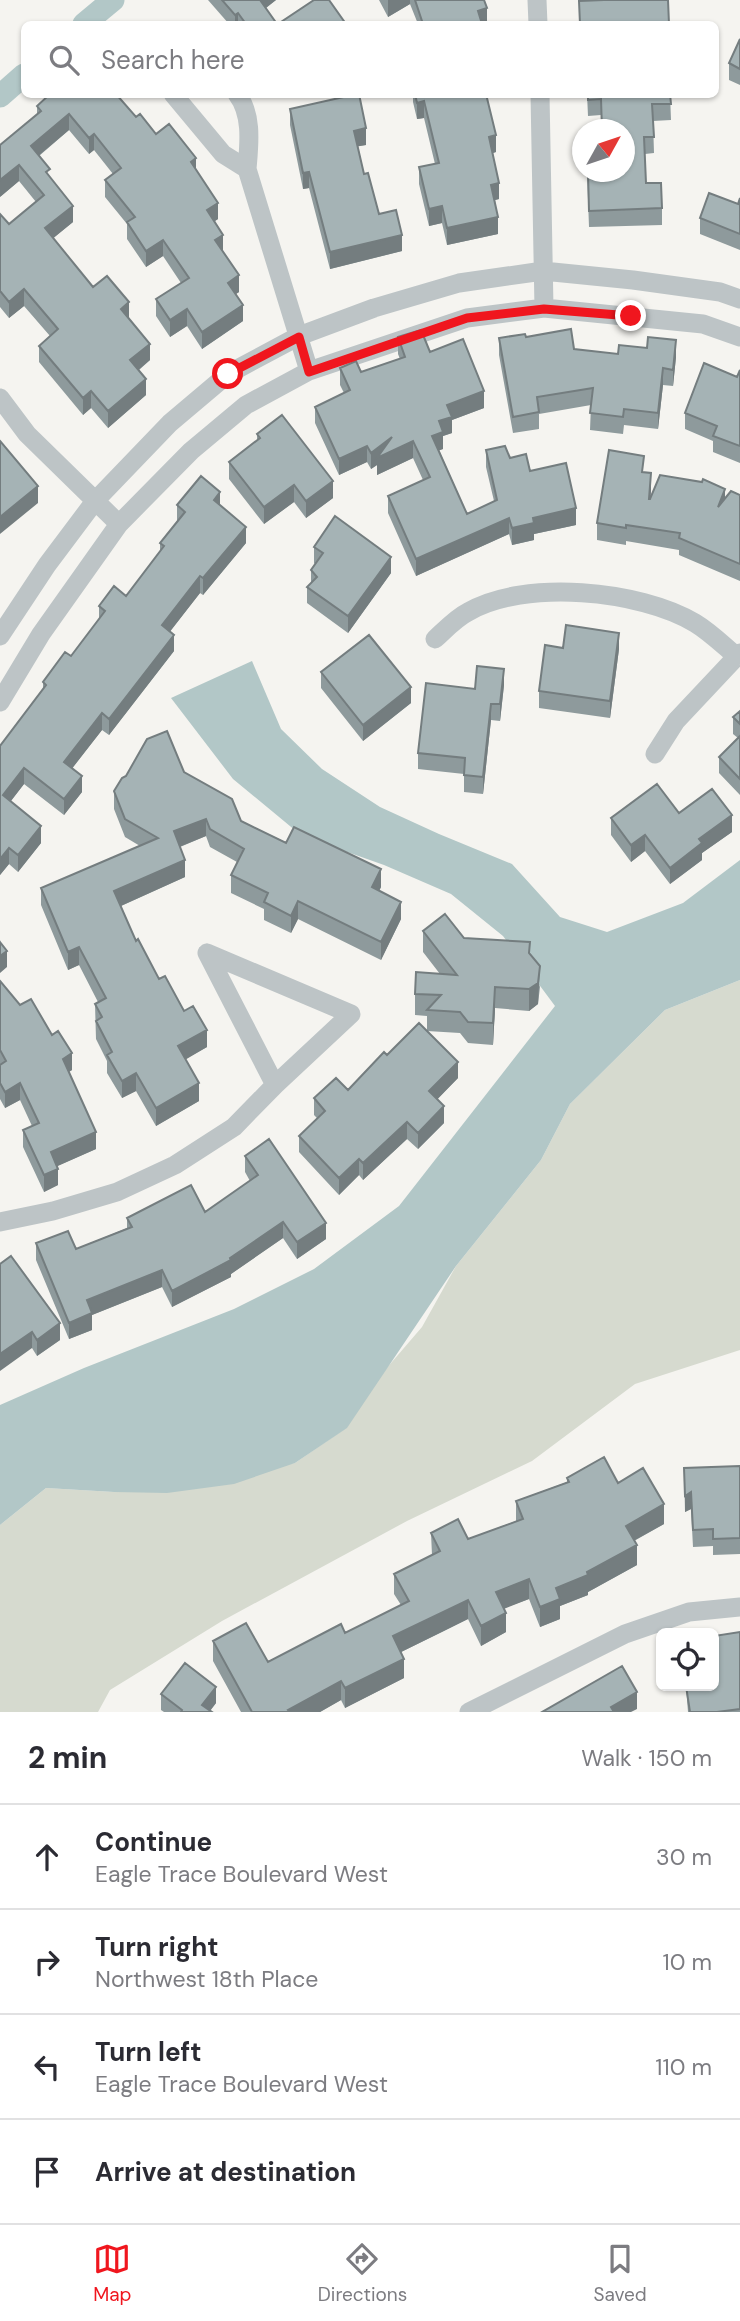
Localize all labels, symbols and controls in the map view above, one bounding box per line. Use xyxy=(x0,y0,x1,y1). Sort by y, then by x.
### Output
search box xyxy=(21,21,719,98)
icon: search xyxy=(45,41,83,79)
text: Search here xyxy=(101,43,244,77)
north arrow xyxy=(572,119,635,182)
route end xyxy=(615,300,646,331)
route start xyxy=(212,358,243,389)
map controls xyxy=(656,1628,719,1691)
button: locate xyxy=(656,1628,719,1691)
text: 2 min xyxy=(28,1738,107,1777)
text: Walk · 150 m xyxy=(581,1743,712,1773)
text: Continue xyxy=(95,1825,212,1859)
icon: ahead xyxy=(28,1838,66,1876)
text: 30 m xyxy=(656,1842,712,1872)
text: Eagle Trace Boulevard West xyxy=(95,1859,388,1889)
text: Turn right xyxy=(95,1930,219,1964)
icon: right xyxy=(28,1943,66,1981)
text: 10 m xyxy=(662,1947,712,1977)
text: Northwest 18th Place xyxy=(95,1964,318,1994)
text: Turn left xyxy=(95,2035,202,2069)
icon: left xyxy=(28,2048,66,2086)
text: 110 m xyxy=(655,2052,712,2082)
text: Eagle Trace Boulevard West xyxy=(95,2069,388,2099)
icon: arrive xyxy=(28,2153,66,2191)
text: Arrive at destination xyxy=(95,2155,356,2189)
tab: Map xyxy=(93,2240,131,2307)
tab: Directions xyxy=(318,2240,407,2307)
tab: Saved xyxy=(594,2240,647,2307)

